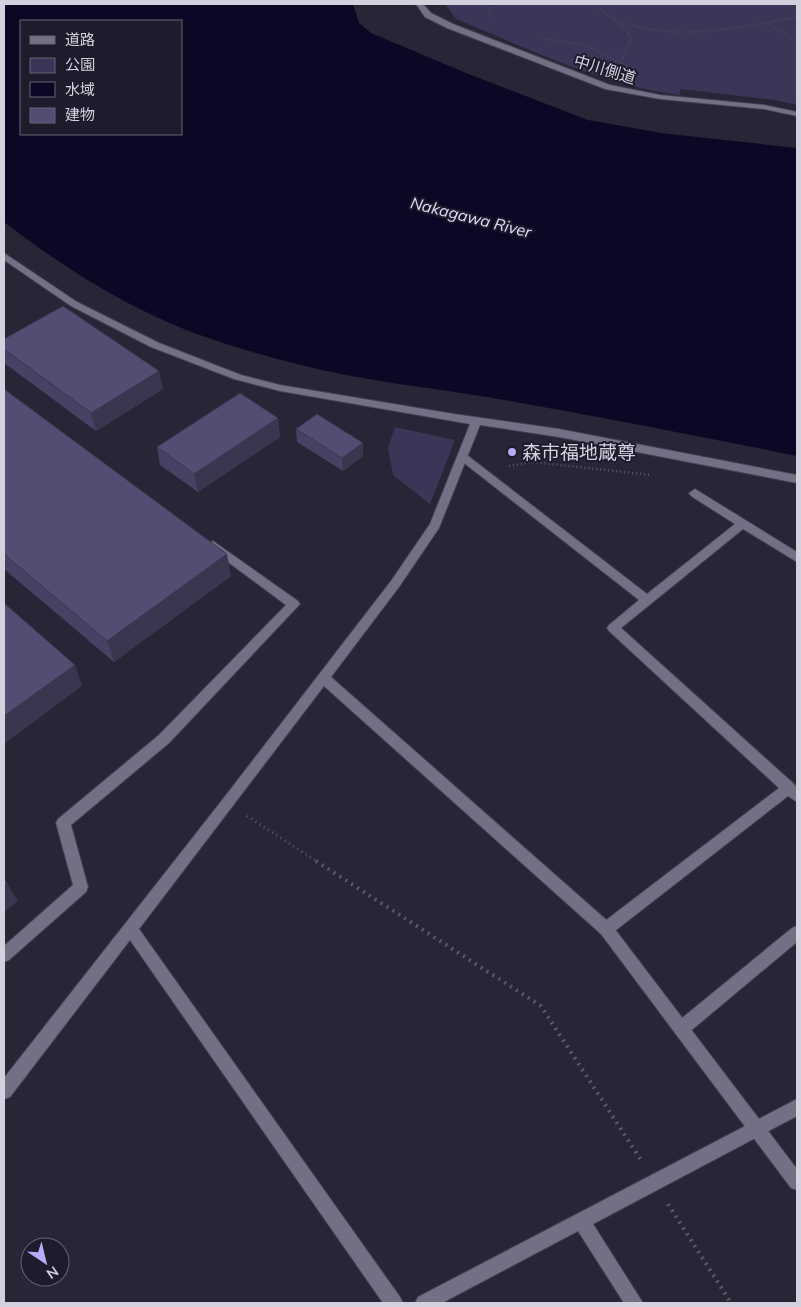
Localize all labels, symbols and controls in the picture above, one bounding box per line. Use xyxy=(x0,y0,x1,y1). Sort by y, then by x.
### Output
legend xyxy=(20,20,182,135)
text: 道路 xyxy=(65,30,95,49)
street label: 中川側道 xyxy=(571,50,639,88)
text: 公園 xyxy=(65,55,95,74)
text: 水域 xyxy=(65,80,95,99)
text: 建物 xyxy=(65,105,95,124)
water label: Nakagawa River xyxy=(409,192,535,242)
place label: 森市福地蔵尊 xyxy=(522,440,636,464)
marker: 森市福地蔵尊 xyxy=(506,446,518,458)
north arrow xyxy=(20,1237,70,1287)
text: N xyxy=(43,1262,62,1283)

